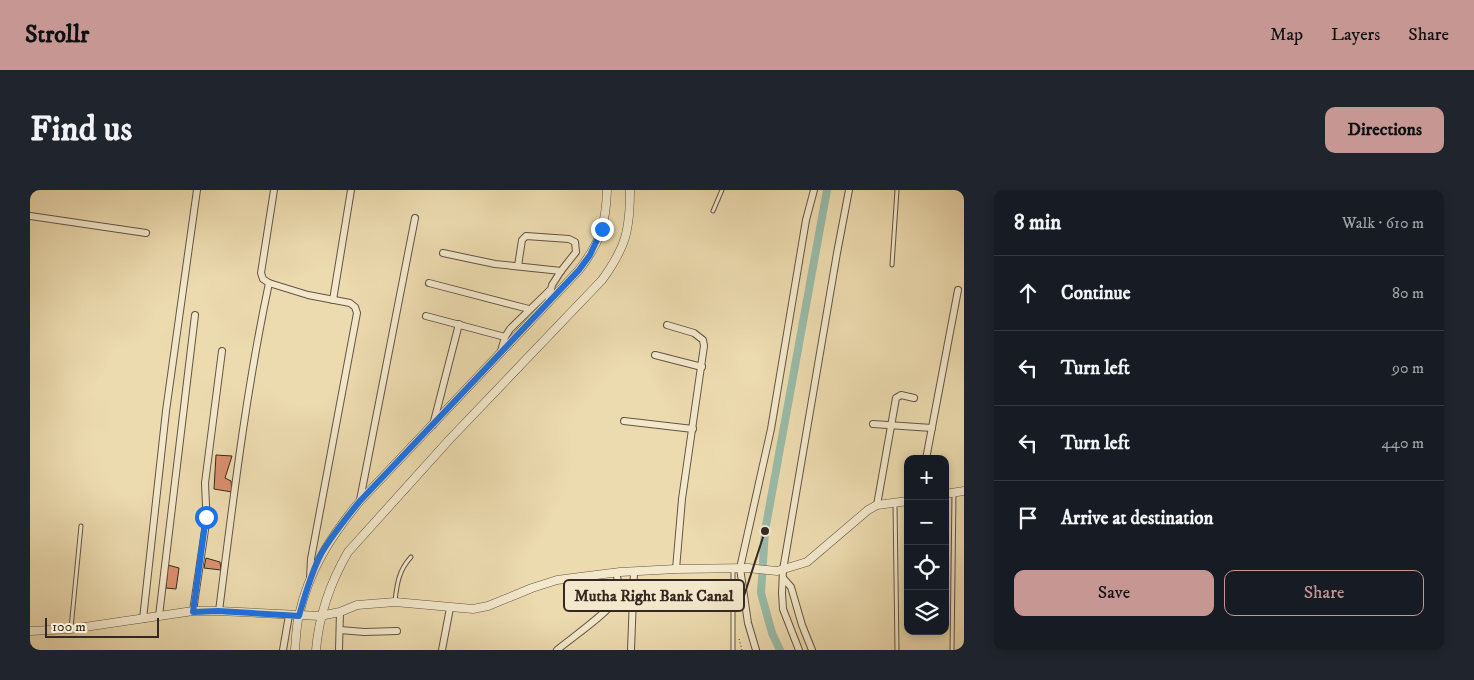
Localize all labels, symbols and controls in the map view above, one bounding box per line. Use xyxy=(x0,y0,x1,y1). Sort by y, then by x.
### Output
text: Strollr xyxy=(25,20,89,50)
text: Map xyxy=(1270,24,1303,46)
text: Layers xyxy=(1331,24,1380,46)
text: Share xyxy=(1408,24,1449,46)
button: Directions xyxy=(1325,107,1444,153)
text: Find us xyxy=(30,108,132,152)
text: 8 min xyxy=(1014,210,1061,236)
text: Walk · 610 m xyxy=(1342,213,1424,233)
route end xyxy=(591,218,614,241)
icon: ahead xyxy=(1014,279,1042,307)
text: Continue xyxy=(1061,282,1131,305)
text: 80 m xyxy=(1392,283,1424,303)
icon: left xyxy=(1014,354,1042,382)
text: Turn left xyxy=(1061,357,1130,380)
text: 90 m xyxy=(1392,358,1424,378)
icon: left xyxy=(1014,429,1042,457)
text: Turn left xyxy=(1061,432,1130,455)
text: 440 m xyxy=(1382,433,1424,453)
map controls xyxy=(904,455,949,635)
button: + xyxy=(904,455,949,500)
button: − xyxy=(904,500,949,545)
icon: arrive xyxy=(1014,504,1042,532)
route start xyxy=(195,506,218,529)
text: Arrive at destination xyxy=(1061,507,1213,530)
button: locate xyxy=(904,545,949,590)
button: Save xyxy=(1014,570,1214,616)
button: Share xyxy=(1224,570,1424,616)
callout: Mutha Right Bank Canal xyxy=(564,580,744,611)
text: Mutha Right Bank Canal xyxy=(574,586,735,606)
button: layers xyxy=(904,590,949,635)
scale bar xyxy=(45,615,159,638)
text: 100 m xyxy=(52,618,86,636)

